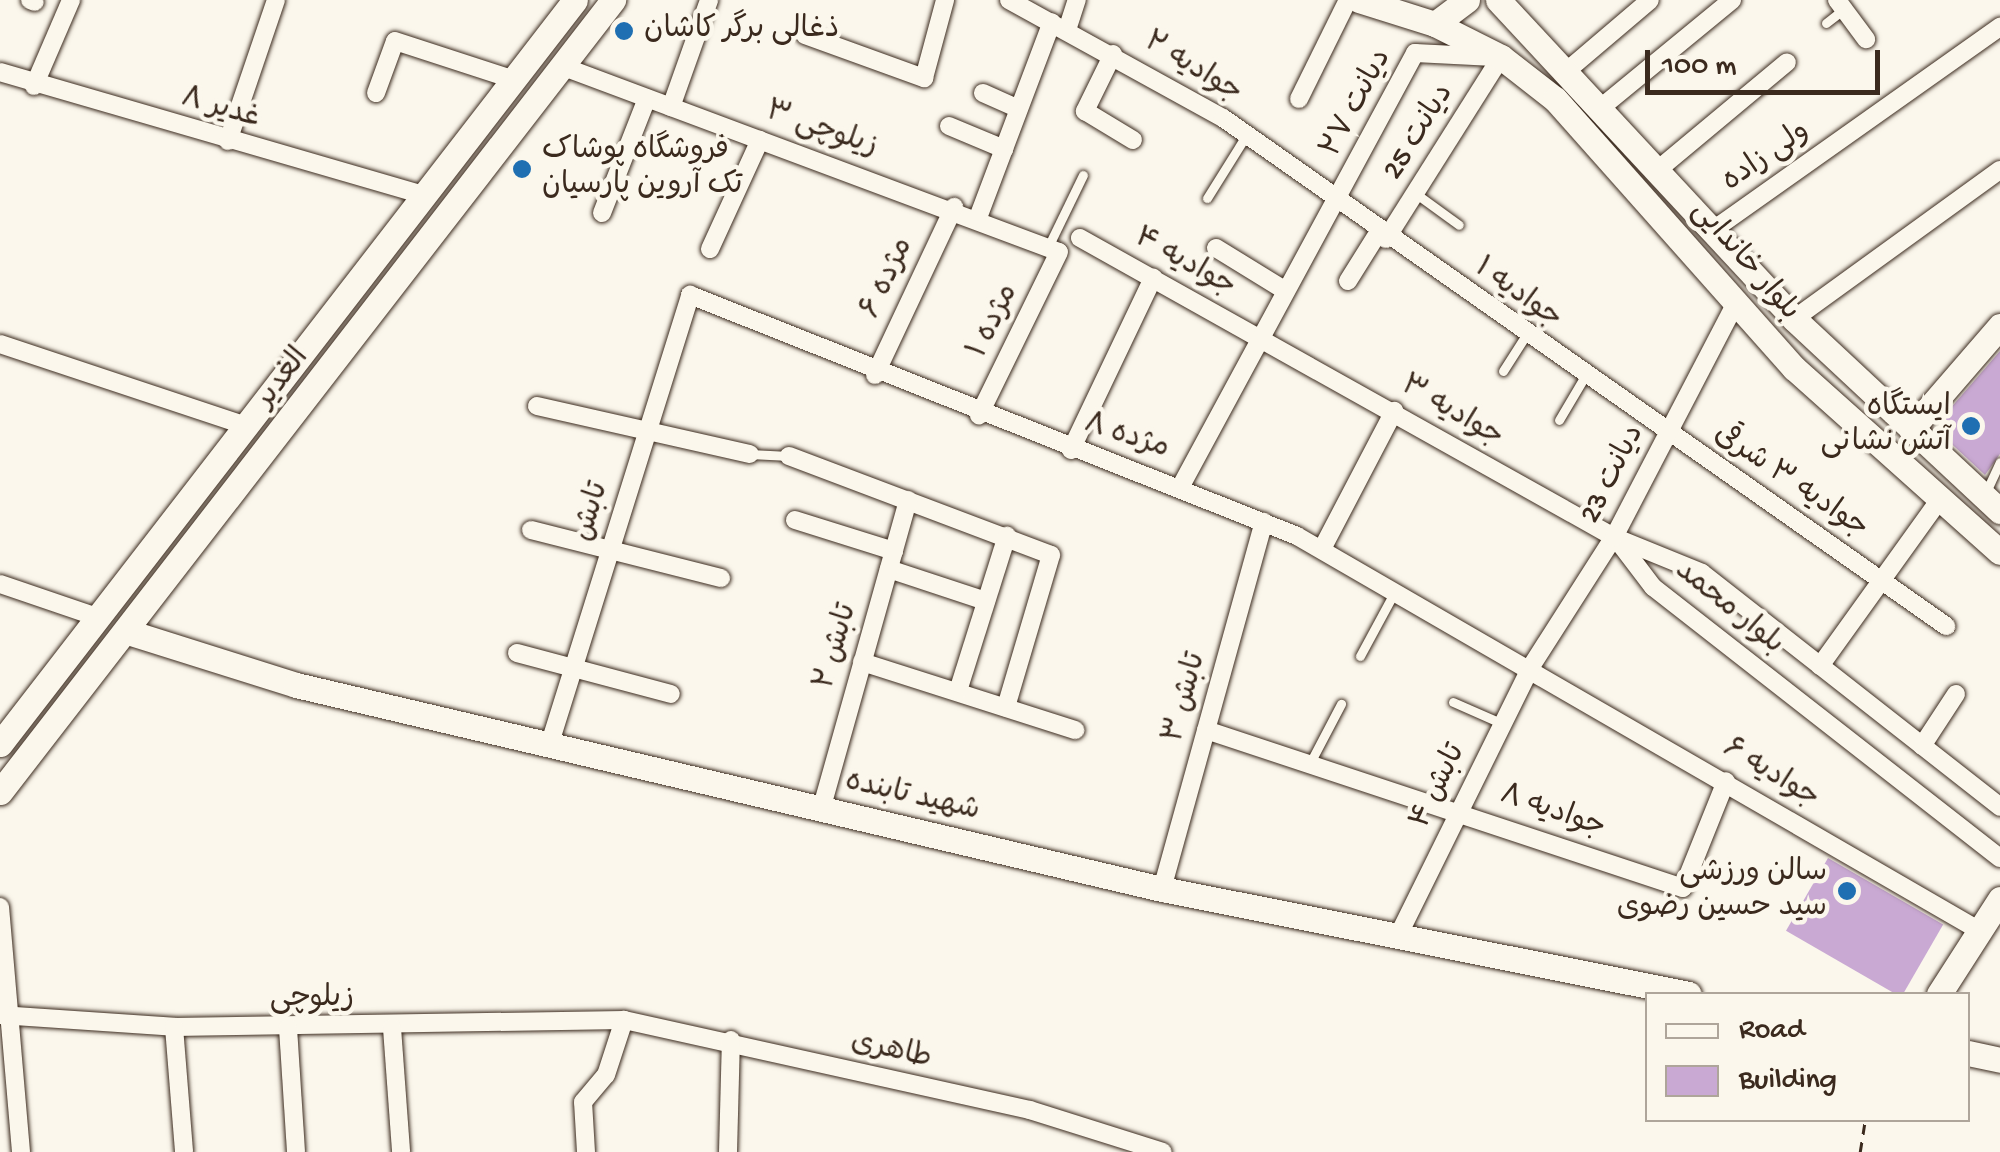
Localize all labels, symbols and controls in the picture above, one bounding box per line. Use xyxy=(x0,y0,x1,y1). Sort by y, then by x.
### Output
place label: ذغالی برگر کاشان xyxy=(644,13,839,49)
marker: ذغالی برگر کاشان xyxy=(613,20,635,42)
street label: جوادیه ۲ xyxy=(1136,26,1248,112)
scale bar xyxy=(1650,30,1885,92)
street label: دیانت ۲۷ xyxy=(1315,44,1401,164)
text: 100 m xyxy=(1662,50,1737,85)
street label: دیانت 25 xyxy=(1377,78,1463,188)
street label: غدیر ۸ xyxy=(176,82,264,138)
street label: زیلوچی ۳ xyxy=(760,95,882,167)
street label: ولی زاده xyxy=(1716,115,1818,201)
place label: فروشگاه پوشاک تک آروین پارسیان xyxy=(542,134,743,204)
marker: فروشگاه پوشاک تک آروین پارسیان xyxy=(511,158,533,180)
street label: بلوار خاندایی xyxy=(1682,195,1806,329)
street label: جوادیه ۴ xyxy=(1127,221,1241,307)
street label: مژده ۶ xyxy=(855,233,923,325)
street label: جوادیه ۱ xyxy=(1466,252,1568,338)
street label: مژده ۱ xyxy=(962,279,1028,365)
street label: الغدیر xyxy=(249,342,319,416)
street label: جوادیه ۳ xyxy=(1393,369,1509,457)
place label: ایستگاه آتش نشانی xyxy=(1821,391,1951,462)
street label: مژده ۸ xyxy=(1079,407,1173,469)
marker: ایستگاه آتش نشانی xyxy=(1960,415,1982,437)
street label: جوادیه ۳ شرقی xyxy=(1706,418,1874,548)
street label: دیانت 23 xyxy=(1574,420,1654,530)
street label: تابش xyxy=(567,478,619,546)
street label: بلوار محمد xyxy=(1666,554,1790,664)
street label: تابش ۲ xyxy=(809,600,867,694)
street label: تابش ۳ xyxy=(1158,649,1216,747)
street label: جوادیه ۶ xyxy=(1715,732,1825,818)
street label: تابش ۴ xyxy=(1404,739,1476,835)
street label: شهید تابنده xyxy=(841,765,983,831)
street label: جوادیه ۸ xyxy=(1494,778,1610,848)
place label: سالن ورزشی سید حسین رضوی xyxy=(1617,856,1827,926)
marker: سالن ورزشی سید حسین رضوی xyxy=(1836,880,1858,902)
street label: زیلوچی xyxy=(270,982,354,1018)
legend xyxy=(1645,992,1970,1122)
text: Road xyxy=(1739,1014,1805,1049)
street label: طاهری xyxy=(847,1025,935,1079)
text: Building xyxy=(1739,1064,1837,1099)

